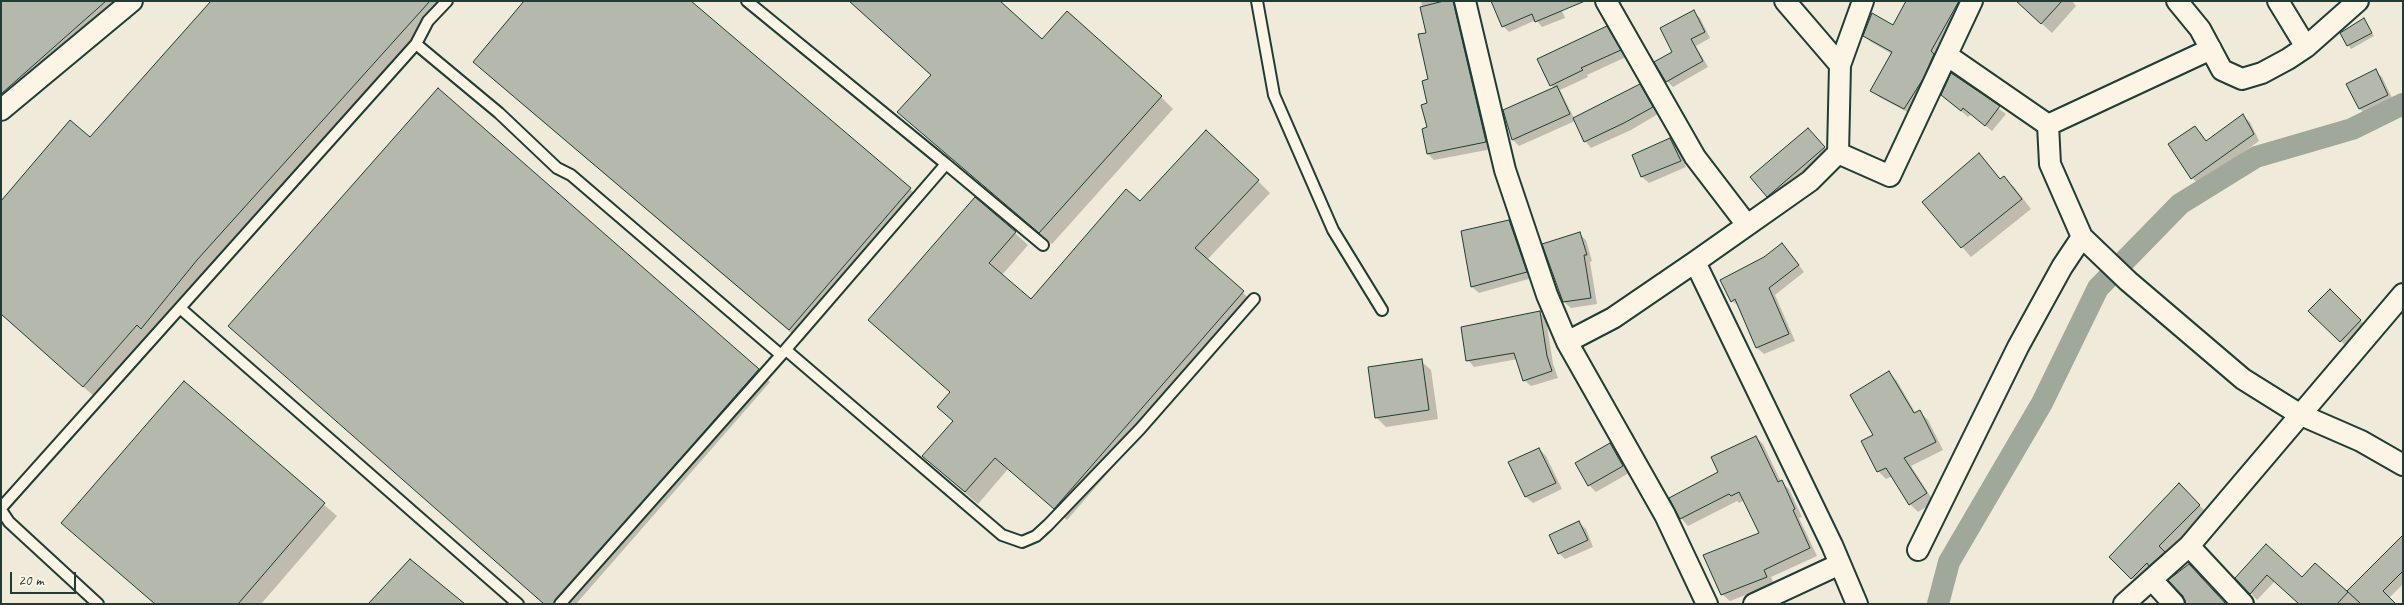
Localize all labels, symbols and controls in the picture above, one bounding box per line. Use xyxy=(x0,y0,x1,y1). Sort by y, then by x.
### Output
scale bar xyxy=(12,562,79,594)
text: 20 m xyxy=(18,571,44,590)

